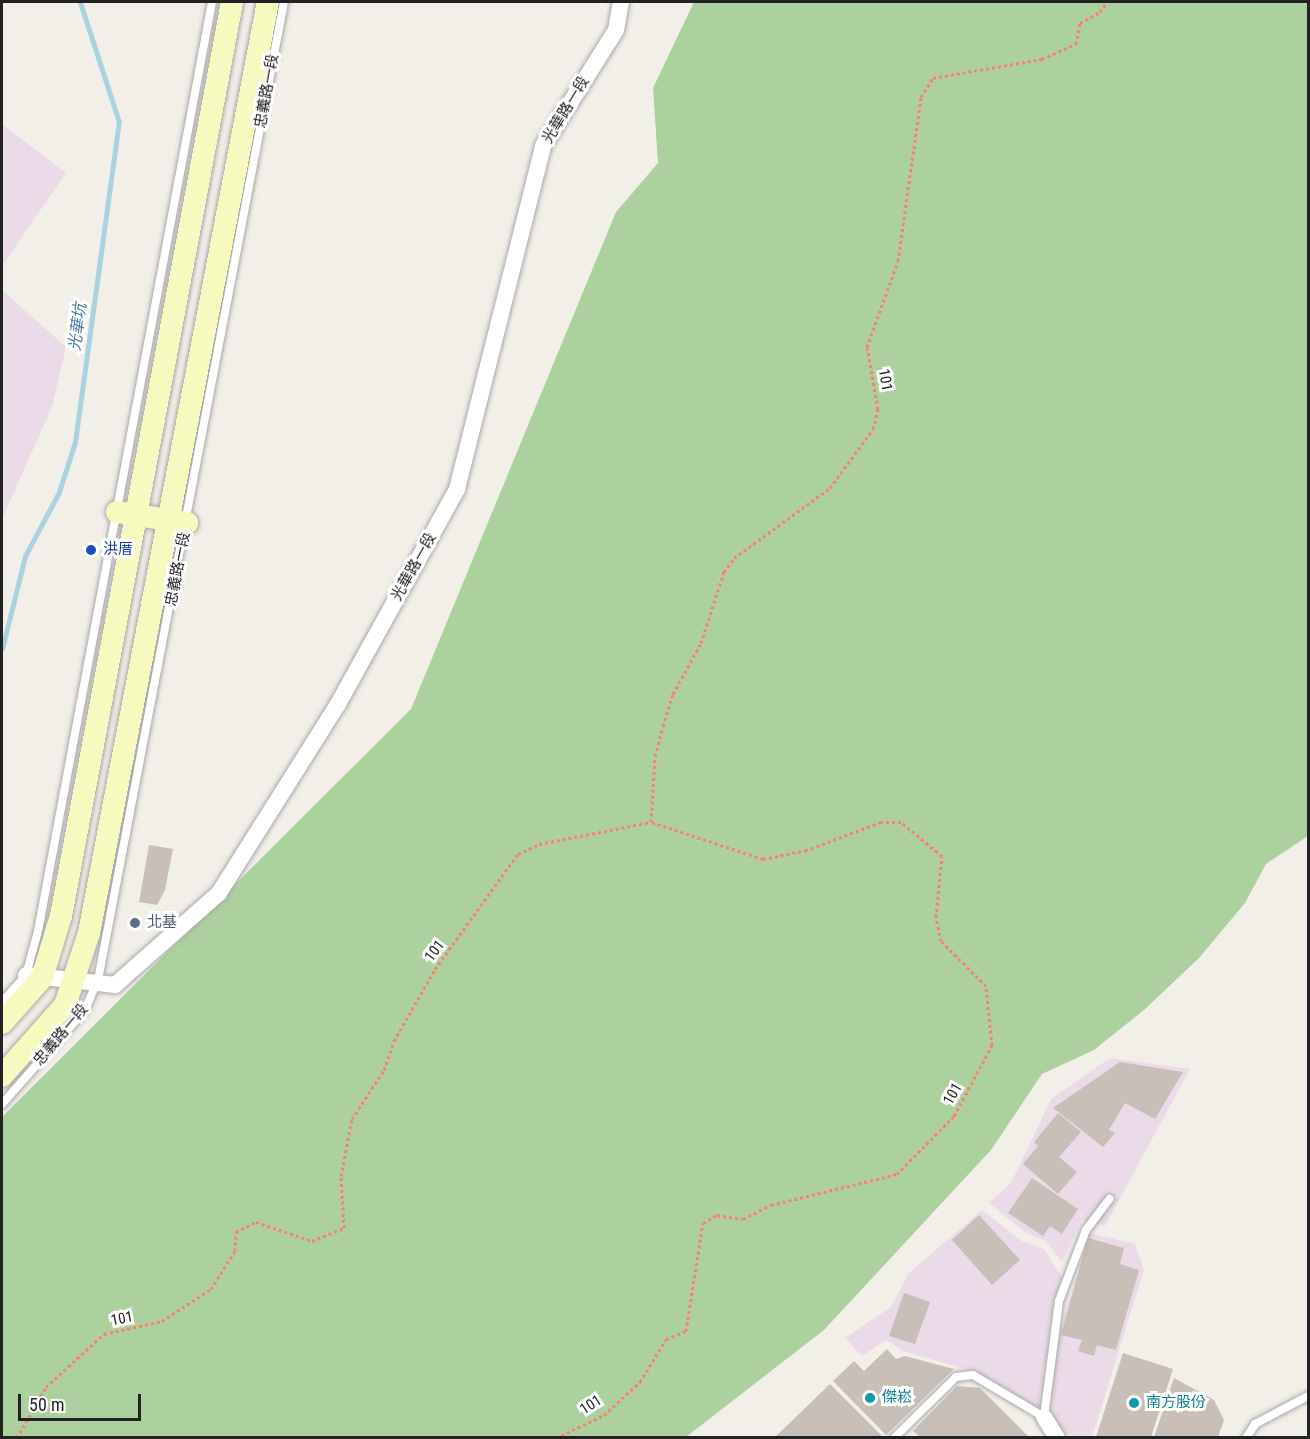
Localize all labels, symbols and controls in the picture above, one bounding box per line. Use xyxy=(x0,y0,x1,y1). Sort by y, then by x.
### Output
street label: 忠義路一段 xyxy=(252,53,282,129)
street label: 光華路一段 xyxy=(539,73,593,147)
water label: 光華坑 xyxy=(65,302,91,352)
street label: 101 xyxy=(874,367,896,393)
street label: 忠義路一段 xyxy=(162,530,194,608)
street label: 光華路一段 xyxy=(388,530,440,604)
place label: 洪厝 xyxy=(103,541,133,559)
marker: 洪厝 xyxy=(84,543,98,557)
place label: 北基 xyxy=(147,914,177,932)
marker: 北基 xyxy=(128,916,142,930)
street label: 101 xyxy=(421,937,449,965)
street label: 忠義路一段 xyxy=(30,1000,92,1070)
street label: 101 xyxy=(940,1080,966,1108)
street label: 101 xyxy=(109,1308,135,1330)
scale bar xyxy=(21,1382,144,1420)
place label: 傑崧 xyxy=(882,1389,912,1407)
street label: 101 xyxy=(577,1391,605,1419)
marker: 傑崧 xyxy=(863,1391,877,1405)
text: 50 m xyxy=(29,1394,64,1415)
place label: 南方股份 xyxy=(1146,1394,1206,1412)
marker: 南方股份 xyxy=(1127,1396,1141,1410)

